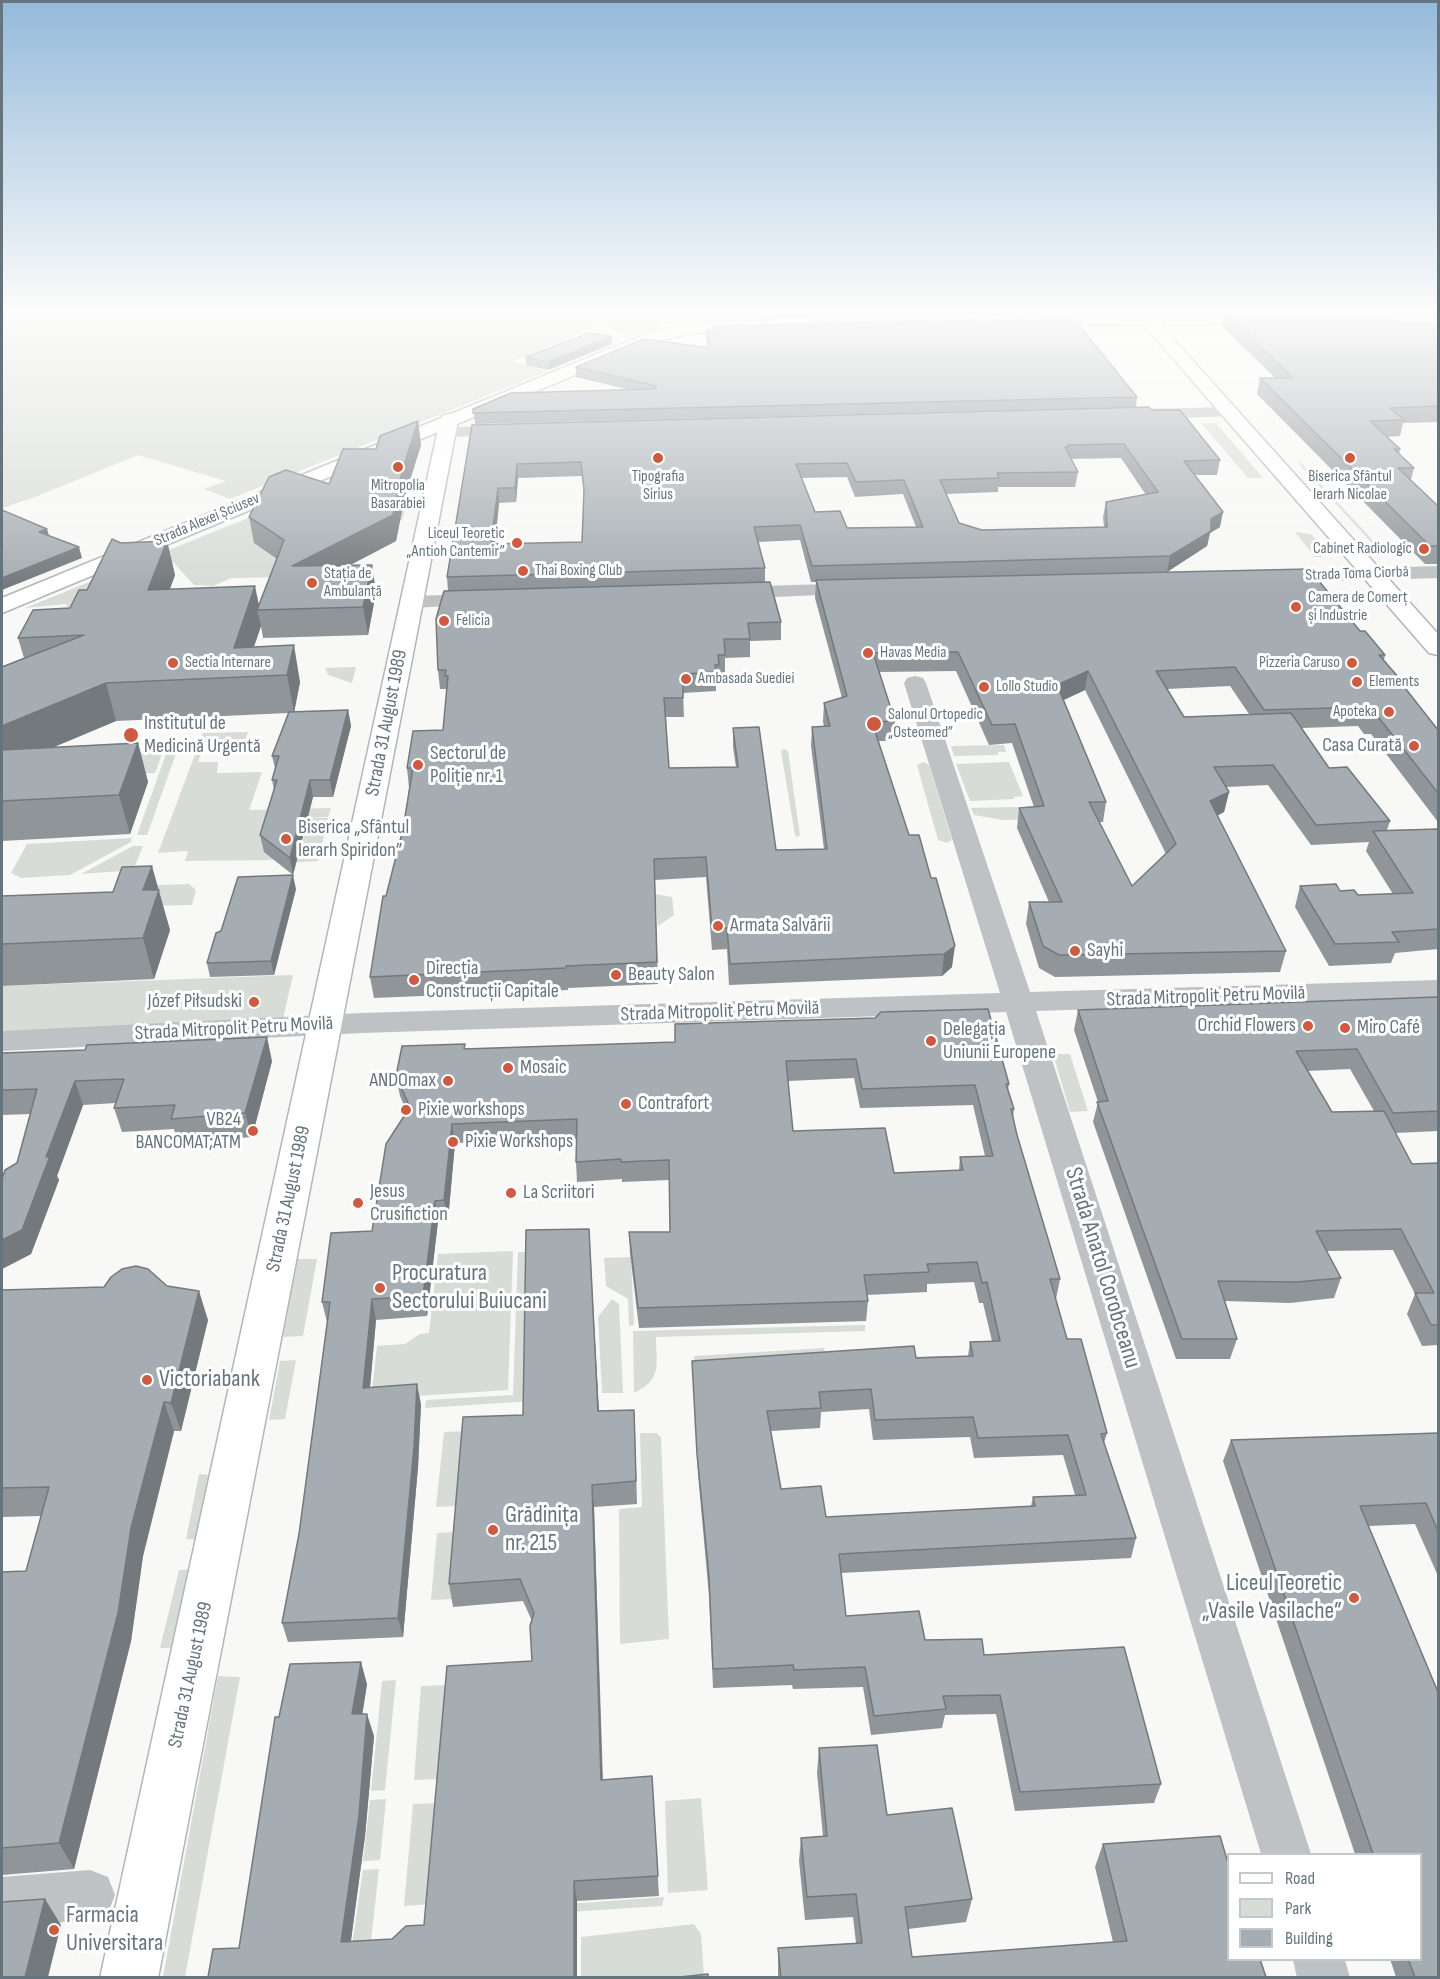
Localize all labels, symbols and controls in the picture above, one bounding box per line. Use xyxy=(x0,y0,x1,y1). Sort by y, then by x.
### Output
marker: Tipografia Sirius xyxy=(651,451,665,465)
marker: Biserica Sfântul Ierarh Nicolae xyxy=(1343,451,1357,465)
marker: Mitropolia Basarabiei xyxy=(391,460,405,474)
place label: Tipografia Sirius xyxy=(632,467,684,505)
place label: Biserica Sfântul Ierarh Nicolae xyxy=(1308,467,1392,505)
place label: Mitropolia Basarabiei xyxy=(371,476,425,514)
street label: Strada Alexei Șciusev xyxy=(151,489,263,551)
place label: Liceul Teoretic „Antioh Cantemir” xyxy=(406,524,505,562)
marker: Liceul Teoretic „Antioh Cantemir” xyxy=(510,536,524,550)
place label: Cabinet Radiologic xyxy=(1313,539,1412,559)
marker: Cabinet Radiologic xyxy=(1417,542,1431,556)
place label: Thai Boxing Club xyxy=(535,561,622,581)
street label: Strada Toma Ciorbă xyxy=(1305,563,1409,585)
place label: Stația de Ambulanță xyxy=(324,564,382,602)
marker: Thai Boxing Club xyxy=(516,564,530,578)
marker: Stația de Ambulanță xyxy=(305,576,319,590)
place label: Camera de Comerț și Industrie xyxy=(1308,588,1408,626)
marker: Camera de Comerț și Industrie xyxy=(1289,600,1303,614)
place label: Felicia xyxy=(456,611,490,631)
marker: Felicia xyxy=(437,614,451,628)
place label: Havas Media xyxy=(880,643,946,663)
marker: Havas Media xyxy=(861,646,875,660)
street label: Strada 31 August 1989 xyxy=(361,648,413,798)
place label: Sectia Internare xyxy=(185,653,271,673)
place label: Pizzeria Caruso xyxy=(1259,653,1340,673)
marker: Sectia Internare xyxy=(166,656,180,670)
marker: Pizzeria Caruso xyxy=(1345,656,1359,670)
place label: Ambasada Suediei xyxy=(698,669,794,689)
marker: Ambasada Suediei xyxy=(679,672,693,686)
place label: Elements xyxy=(1369,672,1419,692)
marker: Elements xyxy=(1350,675,1364,689)
place label: Lollo Studio xyxy=(996,677,1058,697)
marker: Lollo Studio xyxy=(977,680,991,694)
place label: Apoteka xyxy=(1333,702,1377,722)
place label: Salonul Ortopedic „Osteomed” xyxy=(888,705,983,743)
marker: Apoteka xyxy=(1382,705,1396,719)
place label: Institutul de Medicină Urgentă xyxy=(144,712,261,759)
marker: Salonul Ortopedic „Osteomed” xyxy=(865,715,883,733)
marker: Institutul de Medicină Urgentă xyxy=(122,726,140,744)
place label: Casa Curată xyxy=(1322,734,1402,758)
marker: Casa Curată xyxy=(1407,739,1421,753)
place label: Sectorul de Poliție nr. 1 xyxy=(430,742,506,789)
marker: Sectorul de Poliție nr. 1 xyxy=(411,758,425,772)
place label: Biserica „Sfântul Ierarh Spiridon” xyxy=(298,816,409,863)
marker: Biserica „Sfântul Ierarh Spiridon” xyxy=(279,832,293,846)
place label: Armata Salvării xyxy=(730,914,830,938)
marker: Armata Salvării xyxy=(711,919,725,933)
place label: Sayhi xyxy=(1087,939,1123,963)
marker: Sayhi xyxy=(1068,944,1082,958)
place label: Direcția Construcții Capitale xyxy=(426,957,559,1004)
place label: Beauty Salon xyxy=(628,963,715,987)
marker: Beauty Salon xyxy=(609,968,623,982)
marker: Direcția Construcții Capitale xyxy=(407,973,421,987)
street label: Strada Mitropolit Petru Movilă xyxy=(1106,982,1306,1012)
place label: Józef Piłsudski xyxy=(148,990,242,1014)
marker: Józef Piłsudski xyxy=(247,995,261,1009)
street label: Strada Mitropolit Petru Movilă xyxy=(620,997,820,1027)
street label: Strada Mitropolit Petru Movilă xyxy=(134,1012,334,1046)
place label: Orchid Flowers xyxy=(1198,1014,1296,1038)
place label: Miro Café xyxy=(1357,1016,1420,1040)
place label: Delegația Uniunii Europene xyxy=(943,1018,1056,1065)
marker: Orchid Flowers xyxy=(1301,1019,1315,1033)
marker: Miro Café xyxy=(1338,1021,1352,1035)
marker: Delegația Uniunii Europene xyxy=(924,1034,938,1048)
place label: Mosaic xyxy=(520,1056,567,1080)
marker: Mosaic xyxy=(501,1061,515,1075)
place label: ANDOmax xyxy=(370,1069,436,1093)
marker: ANDOmax xyxy=(441,1074,455,1088)
place label: Contrafort xyxy=(638,1092,709,1116)
marker: Contrafort xyxy=(619,1097,633,1111)
place label: Pixie workshops xyxy=(418,1098,525,1122)
marker: Pixie workshops xyxy=(399,1103,413,1117)
place label: VB24 BANCOMAT;ATM xyxy=(136,1108,241,1155)
marker: VB24 BANCOMAT;ATM xyxy=(246,1124,260,1138)
street label: Strada 31 August 1989 xyxy=(262,1124,316,1274)
place label: Pixie Workshops xyxy=(465,1130,573,1154)
marker: Pixie Workshops xyxy=(446,1135,460,1149)
street label: Strada Anatol Corobceanu xyxy=(1058,1164,1146,1372)
place label: Jesus Crusifiction xyxy=(370,1180,448,1227)
place label: La Scriitori xyxy=(523,1181,595,1205)
marker: La Scriitori xyxy=(504,1186,518,1200)
marker: Jesus Crusifiction xyxy=(351,1196,365,1210)
place label: Procuratura Sectorului Buiucani xyxy=(392,1260,547,1316)
marker: Procuratura Sectorului Buiucani xyxy=(373,1281,387,1295)
place label: Victoriabank xyxy=(159,1366,260,1394)
marker: Victoriabank xyxy=(140,1373,154,1387)
place label: Grădinița nr. 215 xyxy=(505,1502,578,1558)
marker: Grădinița nr. 215 xyxy=(486,1523,500,1537)
place label: Liceul Teoretic „Vasile Vasilache” xyxy=(1202,1570,1342,1626)
marker: Liceul Teoretic „Vasile Vasilache” xyxy=(1347,1591,1361,1605)
street label: Strada 31 August 1989 xyxy=(164,1600,218,1750)
legend xyxy=(1227,1853,1422,1961)
text: Road xyxy=(1285,1868,1315,1889)
text: Park xyxy=(1285,1898,1311,1919)
place label: Farmacia Universitara xyxy=(66,1902,163,1958)
marker: Farmacia Universitara xyxy=(47,1923,61,1937)
text: Building xyxy=(1285,1928,1333,1949)

